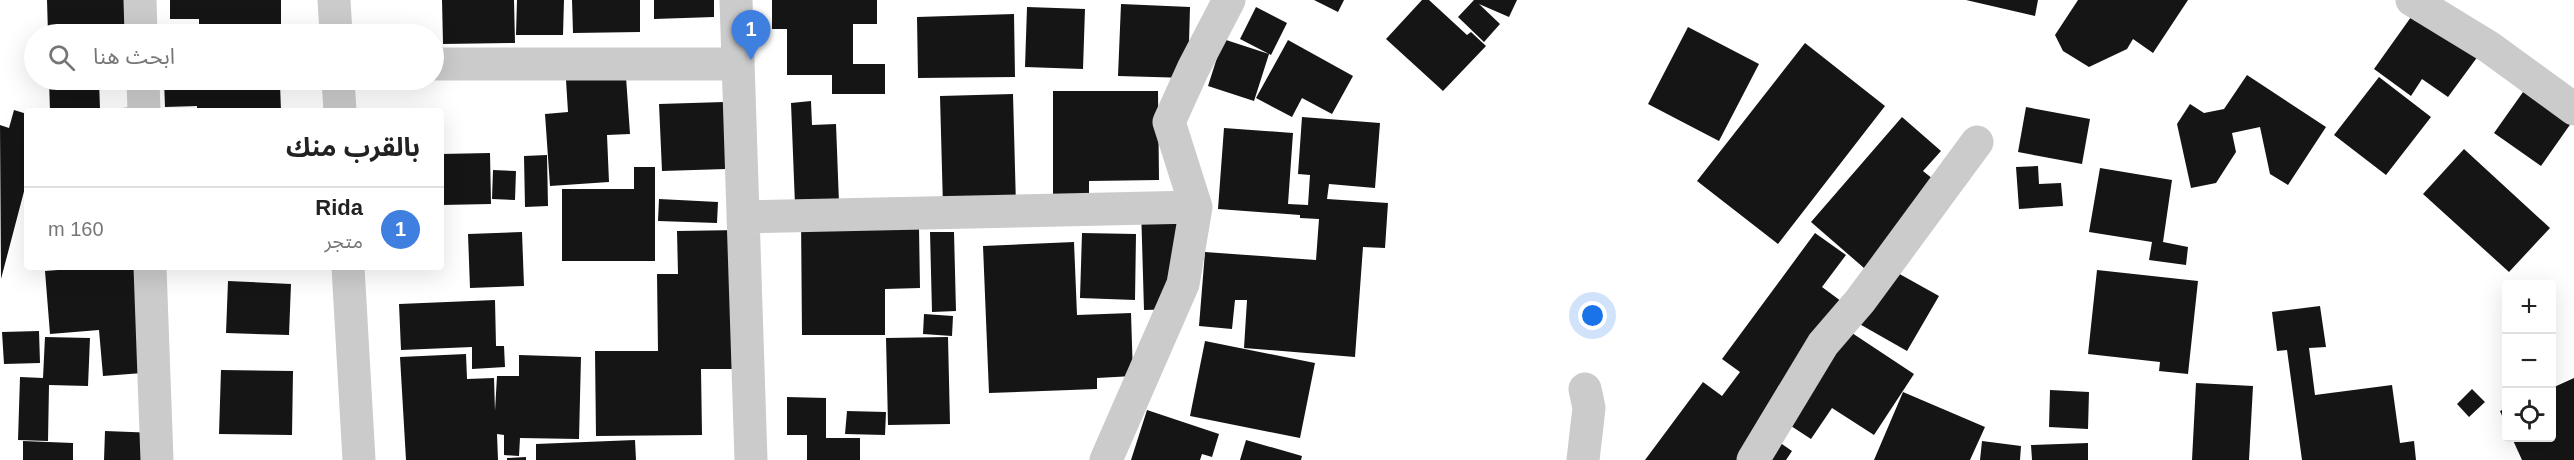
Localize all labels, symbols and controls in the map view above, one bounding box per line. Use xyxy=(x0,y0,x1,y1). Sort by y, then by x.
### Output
pin: 1 xyxy=(732,10,771,60)
search box xyxy=(24,24,444,90)
icon: search xyxy=(45,41,78,74)
text: ابحث هنا xyxy=(93,44,175,69)
text: بالقرب منك xyxy=(286,132,420,162)
text: Rida xyxy=(315,195,363,220)
text: 160 m xyxy=(48,218,104,240)
text: 1 xyxy=(395,218,406,240)
text: متجر xyxy=(324,230,363,252)
map controls xyxy=(2502,280,2556,442)
button: + xyxy=(2502,280,2556,334)
your location xyxy=(1578,301,1607,330)
button: − xyxy=(2502,334,2556,388)
button: locate xyxy=(2502,388,2556,442)

